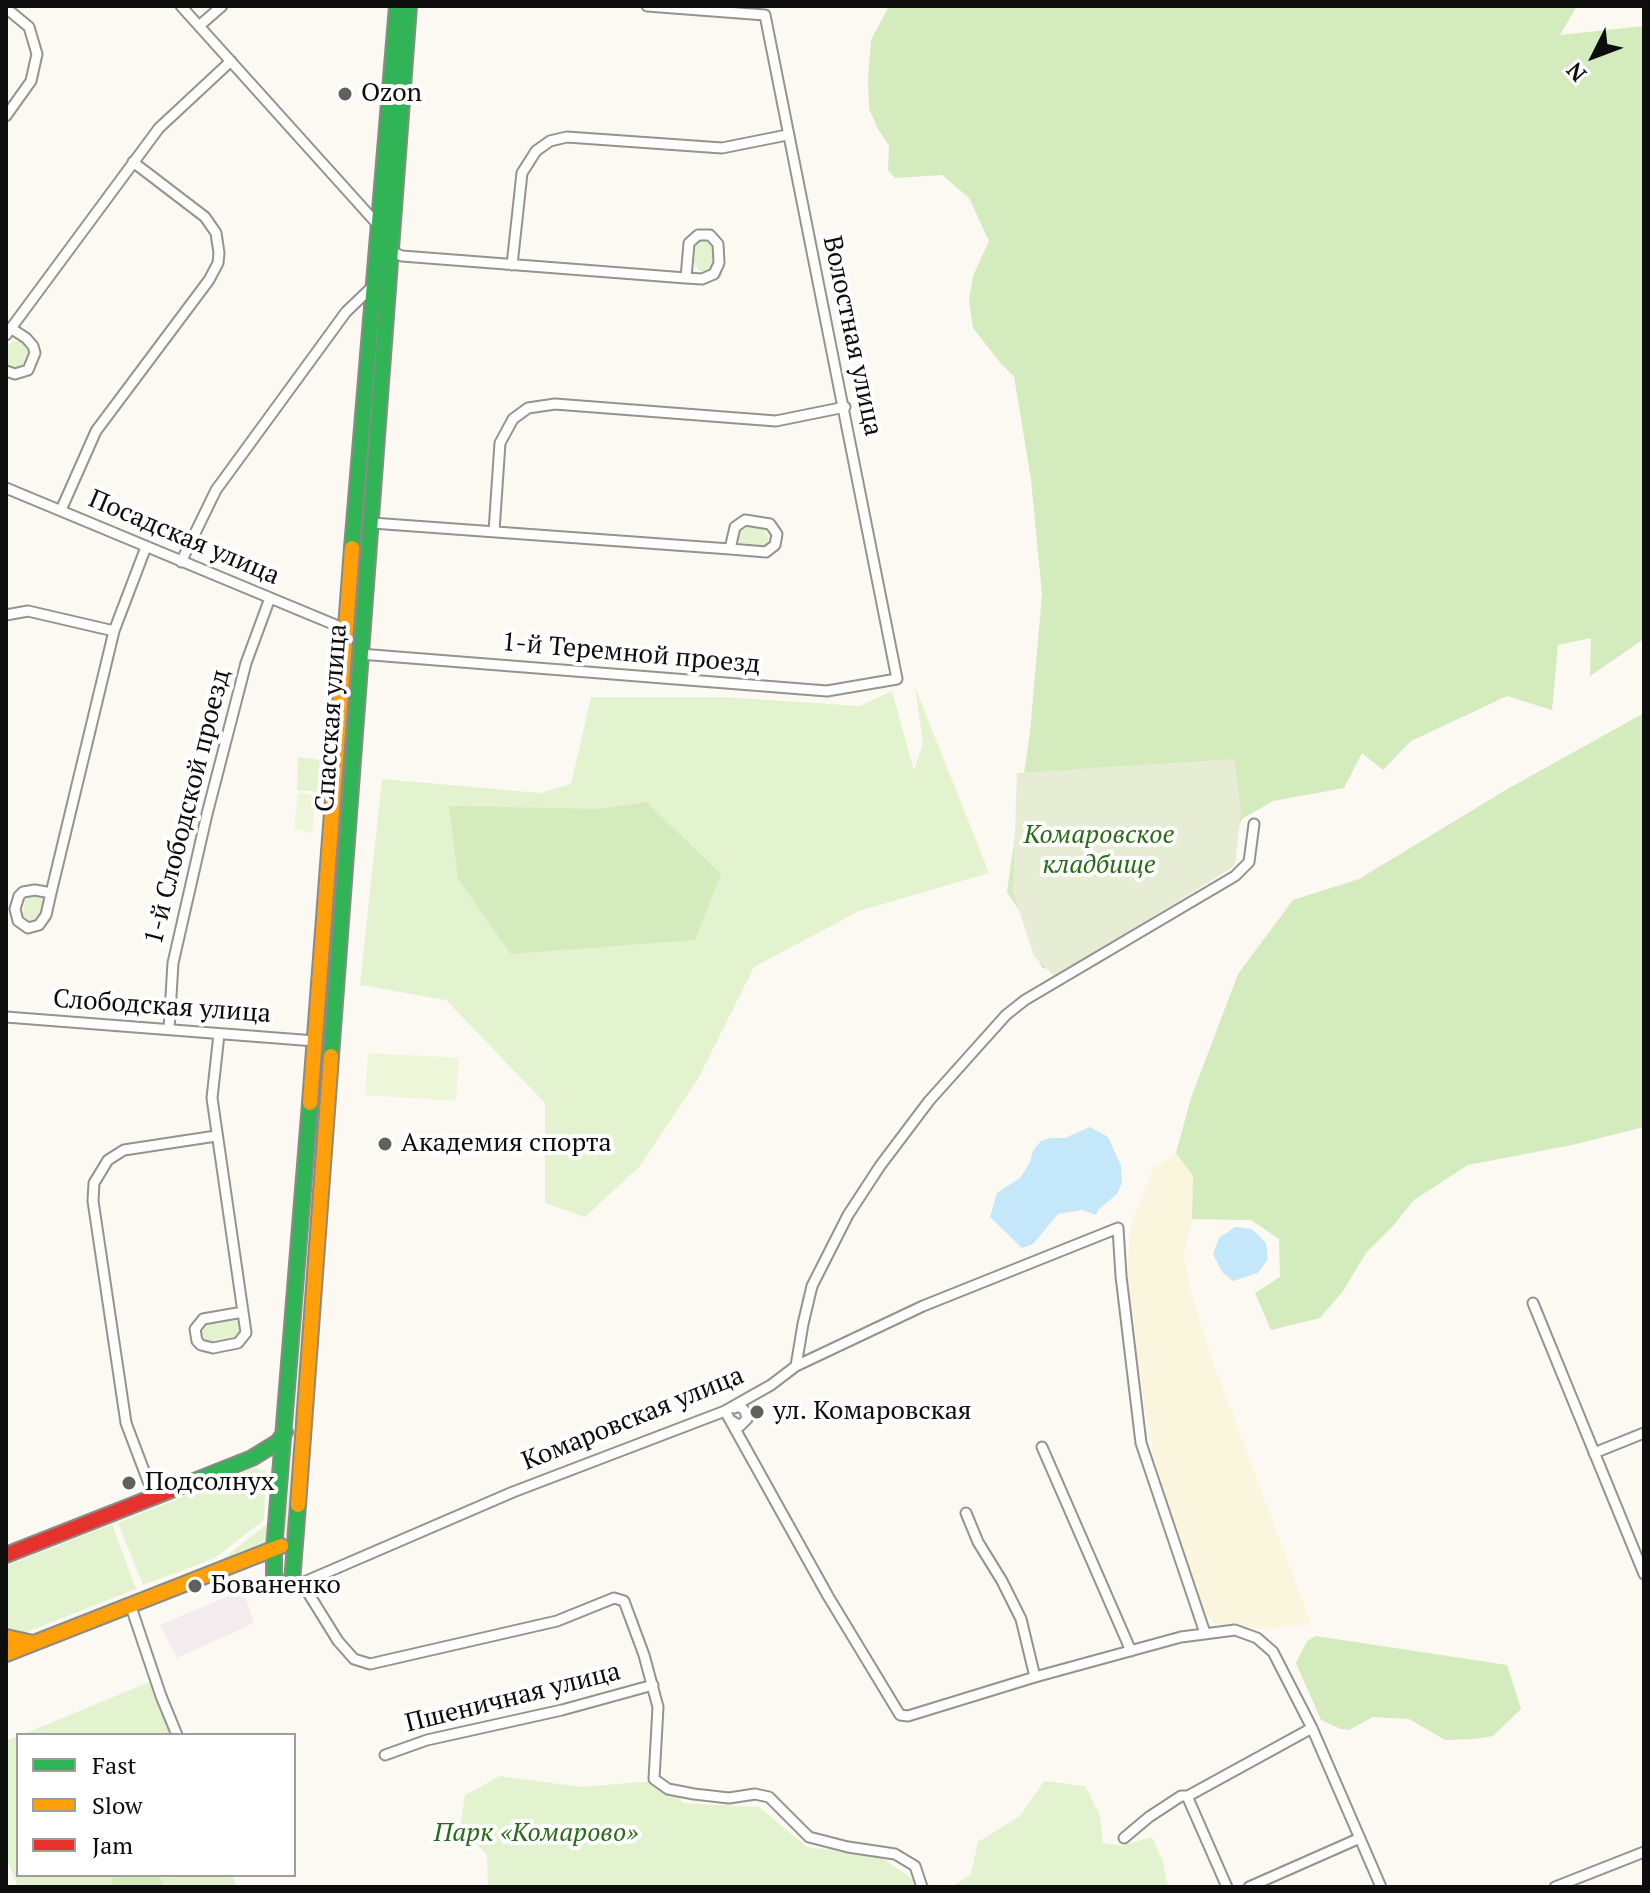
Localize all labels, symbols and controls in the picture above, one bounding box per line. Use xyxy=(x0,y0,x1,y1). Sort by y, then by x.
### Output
north arrow xyxy=(1554,16,1634,96)
text: N xyxy=(1559,56,1592,88)
place label: Ozon xyxy=(361,78,422,110)
marker: Ozon xyxy=(336,85,354,103)
street label: Волостная улица xyxy=(816,233,888,439)
street label: Посадская улица xyxy=(84,484,284,592)
street label: Спасская улица xyxy=(310,623,354,813)
street label: 1-й Теремной проезд xyxy=(500,627,762,681)
street label: 1-й Слободской проезд xyxy=(139,666,237,948)
park label: Комаровское кладбище xyxy=(1024,820,1174,882)
street label: Слободская улица xyxy=(52,984,272,1030)
place label: Академия спорта xyxy=(401,1128,612,1160)
marker: Академия спорта xyxy=(376,1135,394,1153)
street label: Комаровская улица xyxy=(518,1360,748,1478)
place label: ул. Комаровская xyxy=(773,1396,972,1428)
marker: ул. Комаровская xyxy=(748,1403,766,1421)
place label: Подсолнух xyxy=(145,1467,274,1499)
marker: Подсолнух xyxy=(120,1474,138,1492)
place label: Бованенко xyxy=(211,1570,341,1602)
marker: Бованенко xyxy=(186,1577,204,1595)
street label: Пшеничная улица xyxy=(402,1656,624,1740)
legend xyxy=(16,1733,296,1877)
text: Fast xyxy=(92,1749,136,1781)
text: Slow xyxy=(92,1789,143,1821)
park label: Парк «Комарово» xyxy=(434,1818,638,1850)
text: Jam xyxy=(92,1829,133,1861)

